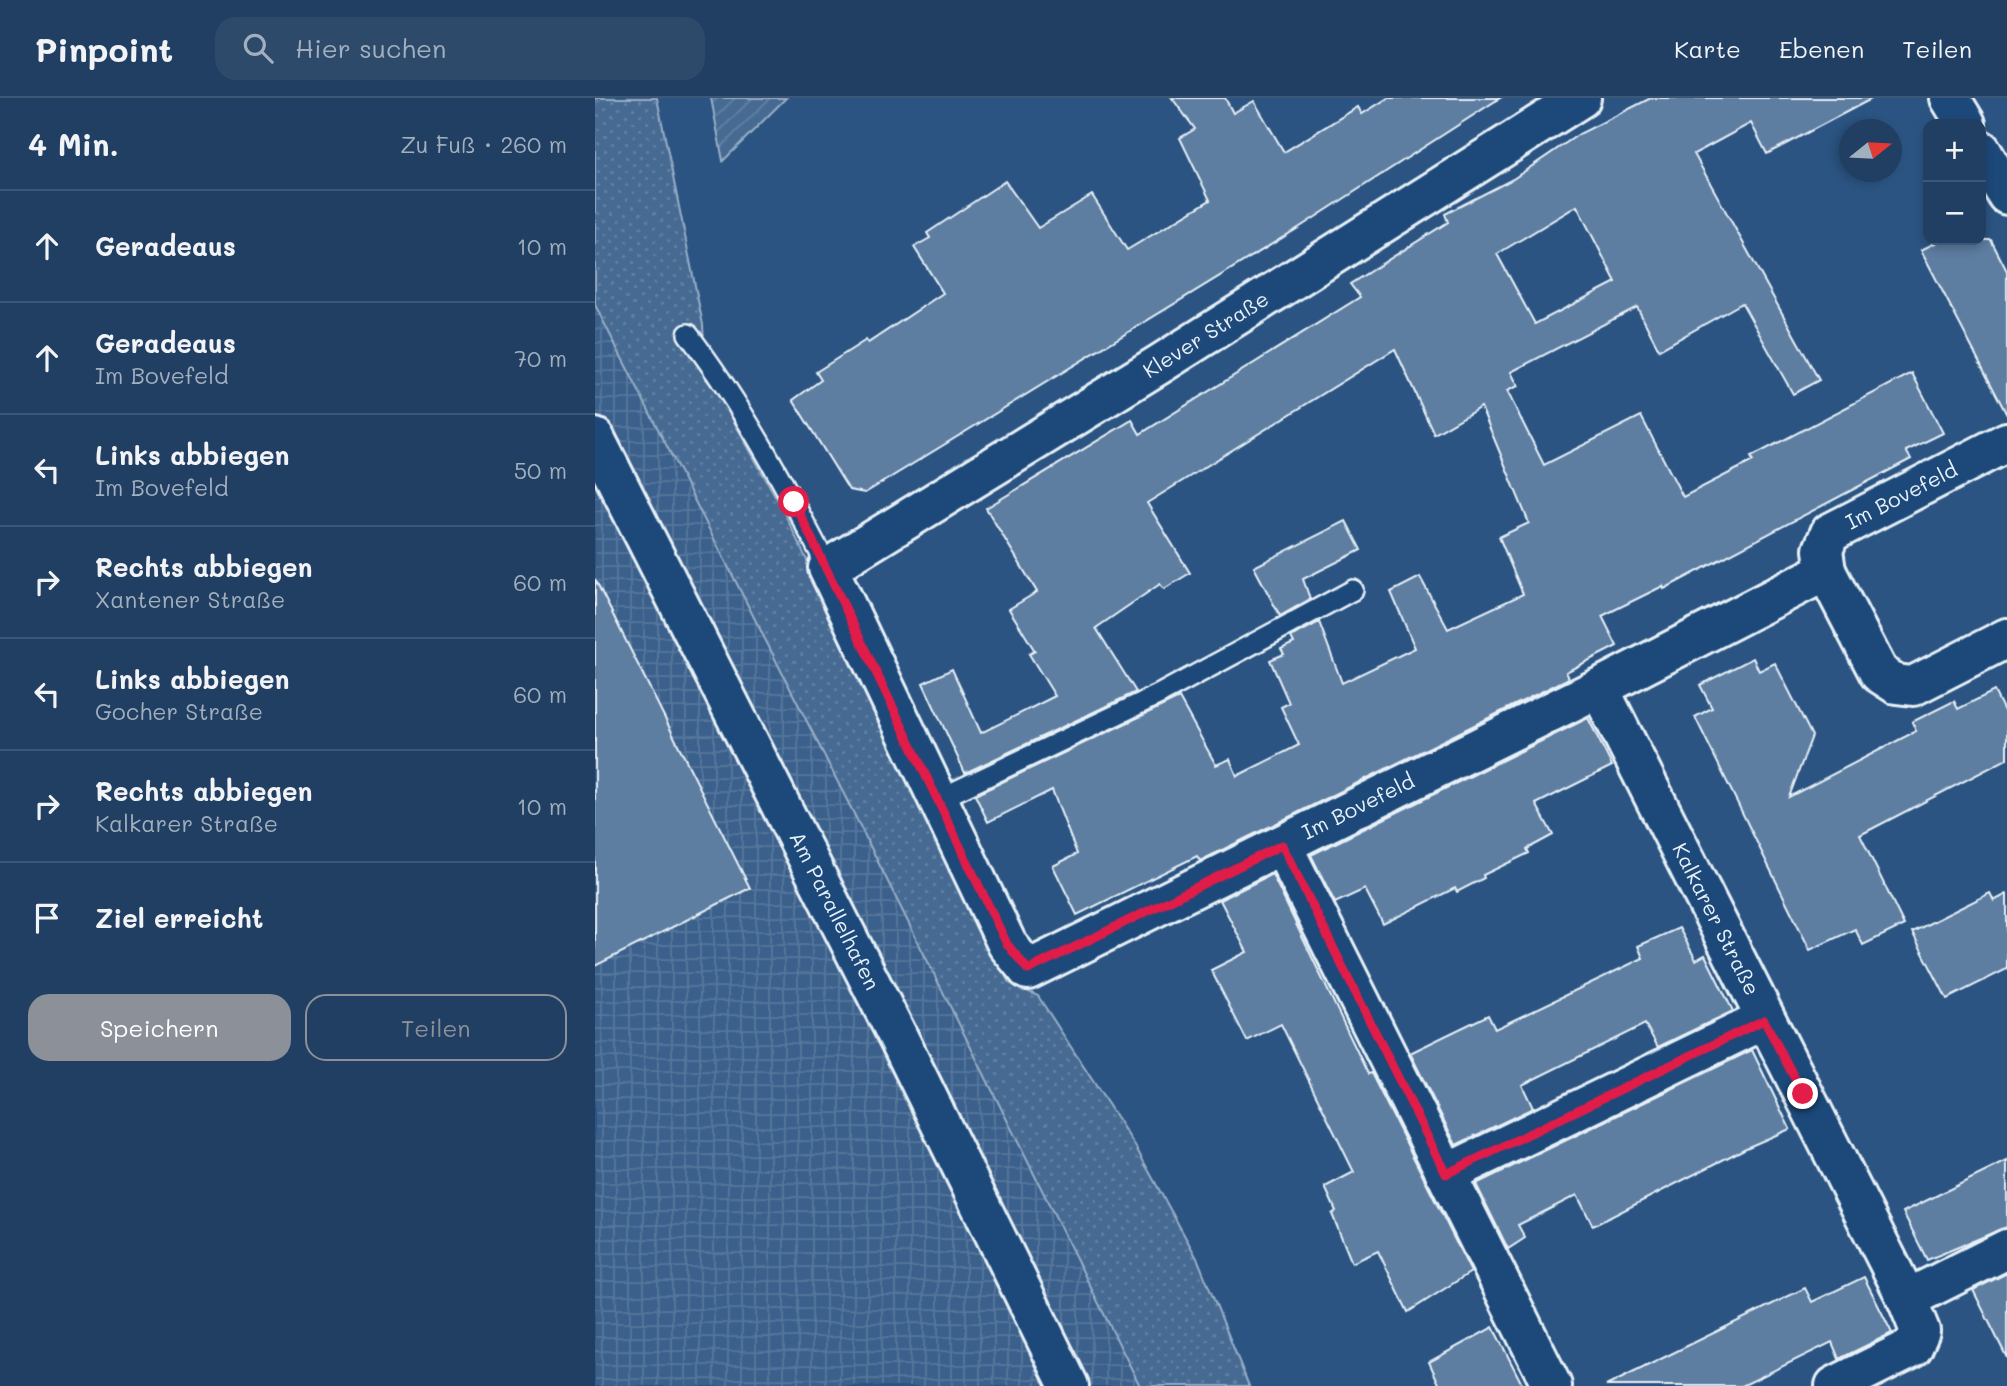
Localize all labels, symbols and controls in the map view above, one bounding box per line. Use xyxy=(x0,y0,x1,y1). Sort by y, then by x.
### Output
search box xyxy=(215,17,705,80)
text: Pinpoint xyxy=(35,27,173,70)
icon: search xyxy=(239,29,277,67)
text: Hier suchen xyxy=(295,31,447,65)
text: Karte xyxy=(1674,33,1741,64)
text: Ebenen xyxy=(1779,33,1864,64)
text: Teilen xyxy=(1902,33,1972,64)
north arrow xyxy=(1839,119,1902,182)
map controls xyxy=(1923,119,1986,245)
button: + xyxy=(1923,119,1986,182)
text: 4 Min. xyxy=(28,124,119,164)
text: Zu Fuß · 260 m xyxy=(400,129,567,159)
button: − xyxy=(1923,182,1986,245)
icon: ahead xyxy=(28,227,66,265)
text: Geradeaus xyxy=(95,229,236,263)
text: 10 m xyxy=(517,231,567,261)
street label: Klever Straße xyxy=(1137,284,1273,383)
text: Geradeaus xyxy=(95,326,236,360)
icon: ahead xyxy=(28,339,66,377)
text: 70 m xyxy=(514,343,567,373)
text: Im Bovefeld xyxy=(95,360,229,390)
text: Links abbiegen xyxy=(95,438,290,472)
icon: left xyxy=(28,451,66,489)
text: 50 m xyxy=(514,455,567,485)
street label: Im Bovefeld xyxy=(1841,455,1962,535)
text: Im Bovefeld xyxy=(95,472,229,502)
route start xyxy=(778,486,809,517)
text: Rechts abbiegen xyxy=(95,550,312,584)
icon: right xyxy=(28,563,66,601)
text: 60 m xyxy=(513,567,567,597)
text: Xantener Straße xyxy=(95,584,285,614)
text: Links abbiegen xyxy=(95,662,290,696)
icon: left xyxy=(28,675,66,713)
text: 60 m xyxy=(513,679,567,709)
text: Gocher Straße xyxy=(95,696,263,726)
street label: Im Bovefeld xyxy=(1297,766,1418,845)
text: Rechts abbiegen xyxy=(95,774,312,808)
icon: right xyxy=(28,787,66,825)
text: 10 m xyxy=(517,791,567,821)
text: Kalkarer Straße xyxy=(95,808,278,838)
street label: Am Parallelhafen xyxy=(784,826,887,994)
street label: Kalkarer Straße xyxy=(1667,838,1767,999)
icon: arrive xyxy=(28,899,66,937)
text: Ziel erreicht xyxy=(95,901,263,935)
button: Speichern xyxy=(28,994,291,1061)
button: Teilen xyxy=(305,994,567,1061)
route end xyxy=(1787,1078,1818,1109)

